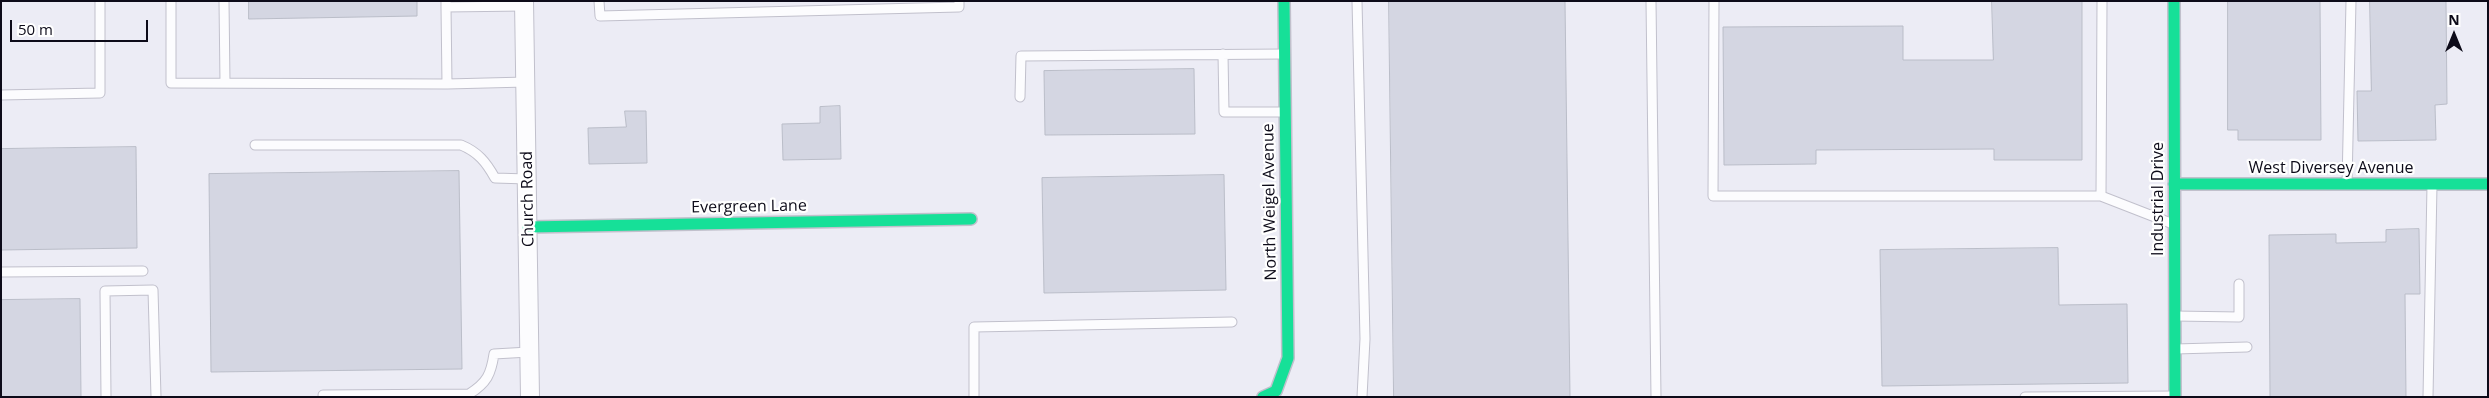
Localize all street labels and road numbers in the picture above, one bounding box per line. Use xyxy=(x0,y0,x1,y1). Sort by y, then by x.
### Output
street label: North Weigel Avenue xyxy=(1259,123,1281,281)
street label: Industrial Drive xyxy=(2148,142,2168,256)
street label: Church Road xyxy=(518,151,538,247)
street label: West Diversey Avenue xyxy=(2249,158,2413,178)
street label: Evergreen Lane xyxy=(691,196,807,218)

